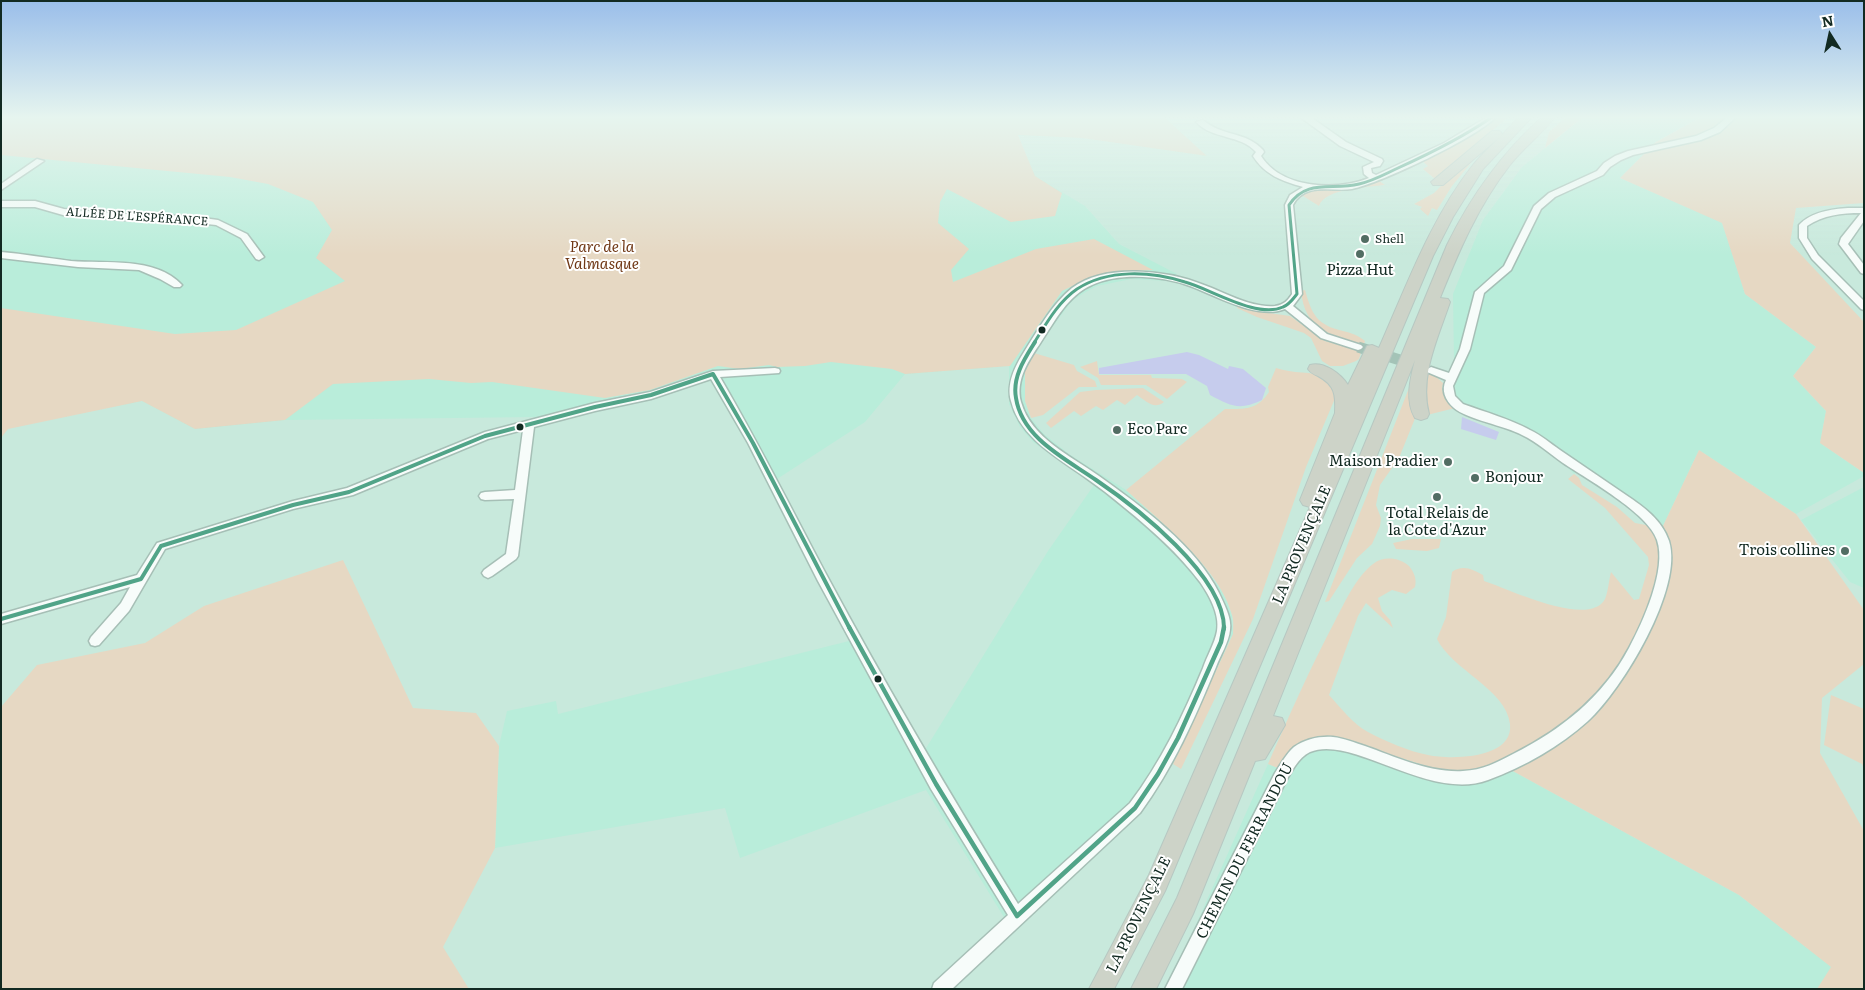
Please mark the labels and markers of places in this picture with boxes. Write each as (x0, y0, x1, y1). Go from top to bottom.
place label: Shell (1375, 232, 1404, 246)
marker: Shell (1359, 233, 1371, 245)
marker: Pizza Hut (1354, 248, 1366, 260)
place label: Pizza Hut (1326, 262, 1394, 280)
unlabelled marker (1037, 325, 1047, 335)
place label: Eco Parc (1127, 421, 1187, 439)
unlabelled marker (515, 422, 525, 432)
marker: Eco Parc (1111, 424, 1123, 436)
place label: Maison Pradier (1329, 453, 1438, 471)
marker: Maison Pradier (1442, 456, 1454, 468)
place label: Bonjour (1485, 469, 1543, 487)
marker: Bonjour (1469, 472, 1481, 484)
marker: Total Relais de la Cote d'Azur (1431, 491, 1443, 503)
place label: Total Relais de la Cote d'Azur (1385, 505, 1489, 540)
place label: Trois collines (1739, 542, 1835, 560)
marker: Trois collines (1839, 545, 1851, 557)
unlabelled marker (873, 674, 883, 684)

